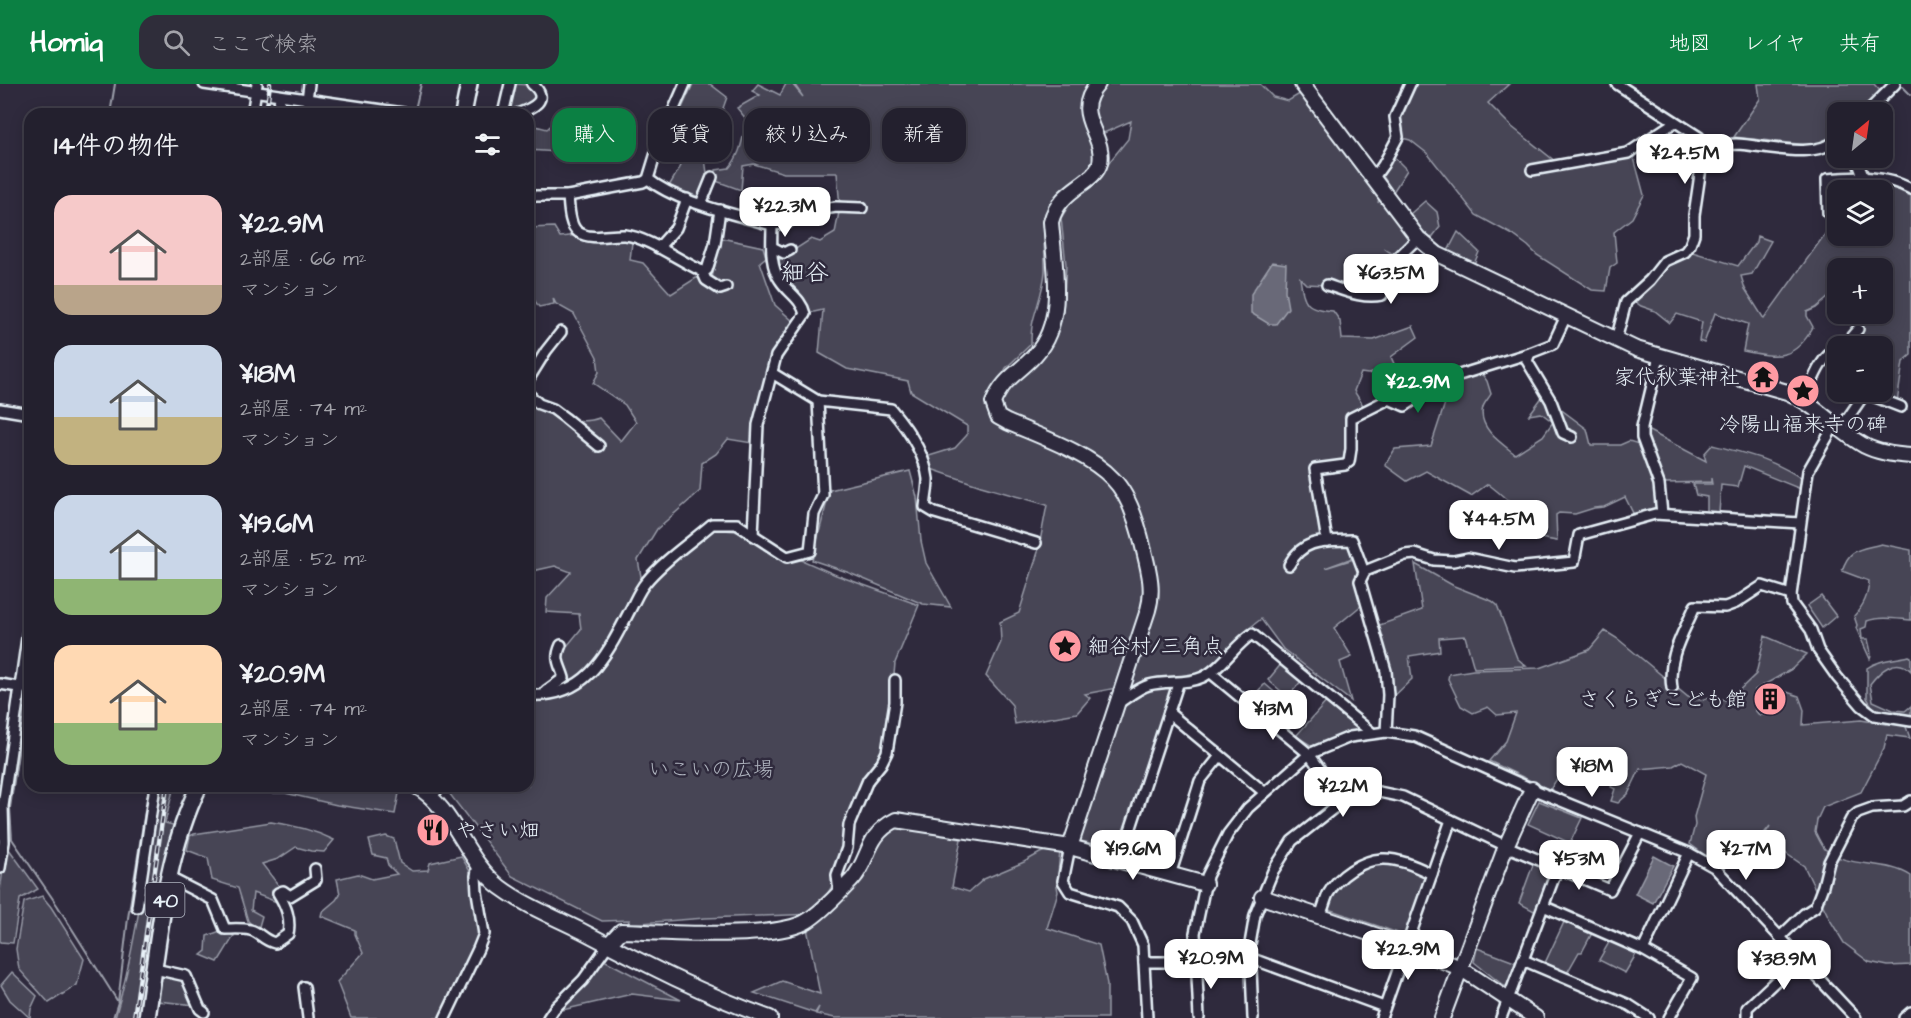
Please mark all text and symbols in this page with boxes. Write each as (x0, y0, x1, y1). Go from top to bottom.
search box (139, 15, 559, 69)
text: Homiq (30, 23, 103, 62)
icon: search (160, 26, 193, 59)
text: ここで検索 (208, 29, 318, 60)
text: 地図 (1669, 29, 1711, 58)
text: レイヤ (1744, 29, 1806, 58)
text: 共有 (1839, 29, 1881, 58)
north arrow (1827, 102, 1893, 168)
map controls (1827, 102, 1893, 402)
chip: 購入 (552, 108, 636, 162)
chip: 賃貸 (648, 108, 732, 162)
chip: 絞り込み (744, 108, 870, 162)
chip: 新着 (882, 108, 966, 162)
text: 14件の物件 (54, 128, 179, 164)
icon: filters (471, 128, 504, 161)
pin: ¥24.5M (1636, 134, 1734, 185)
text: ¥24.5M (1650, 139, 1720, 167)
button: layers (1827, 180, 1893, 246)
pin: ¥22.3M (736, 187, 834, 238)
text: ¥22.3M (753, 192, 817, 220)
text: ¥22.9M (240, 206, 324, 242)
icon: home (102, 219, 174, 291)
text: 2部屋 · 66 m² (240, 245, 366, 273)
pin: ¥63.5M (1342, 254, 1440, 305)
district label: 細谷 (781, 256, 829, 290)
button: + (1827, 258, 1893, 324)
text: ¥63.5M (1358, 259, 1424, 287)
text: マンション (240, 276, 339, 304)
button: − (1827, 336, 1893, 402)
text: ¥18M (240, 356, 296, 392)
temple icon: 家代秋葉神社 (1745, 359, 1781, 395)
pin: ¥22.9M (1369, 363, 1467, 414)
place label: 家代秋葉神社 (1614, 363, 1740, 392)
text: ¥22.9M (1386, 368, 1450, 396)
icon: home (102, 369, 174, 441)
place icon: 冷陽山福来寺の碑 (1785, 373, 1821, 409)
text: 2部屋 · 74 m² (240, 395, 367, 423)
place label: 冷陽山福来寺の碑 (1719, 410, 1887, 439)
text: マンション (240, 426, 339, 454)
pin: ¥44.5M (1450, 500, 1548, 551)
text: ¥44.5M (1463, 505, 1535, 533)
text: ¥19.6M (240, 506, 313, 542)
icon: home (102, 519, 174, 591)
text: 2部屋 · 52 m² (240, 545, 367, 573)
text: マンション (240, 576, 339, 604)
place icon: 細谷村/三角点 (1047, 628, 1083, 664)
place label: 細谷村/三角点 (1088, 632, 1224, 661)
text: ¥20.9M (240, 656, 325, 692)
icon: home (102, 669, 174, 741)
building icon: さくらぎこども館 (1752, 681, 1788, 717)
place label: さくらぎこども館 (1579, 685, 1747, 714)
pin: ¥13M (1237, 690, 1309, 741)
text: 2部屋 · 74 m² (240, 695, 367, 723)
text: ¥13M (1253, 695, 1293, 723)
text: マンション (240, 726, 339, 754)
pin: ¥18M (1556, 747, 1628, 798)
text: ¥18M (1571, 752, 1613, 780)
park label: いこいの広場 (648, 755, 774, 784)
pin: ¥22M (1307, 767, 1379, 818)
text: ¥22M (1318, 772, 1368, 800)
restaurant icon: やさい畑 (415, 812, 451, 848)
place label: やさい畑 (456, 816, 540, 845)
pin: ¥19.6M (1084, 830, 1182, 881)
pin: ¥27M (1710, 830, 1782, 881)
text: ¥19.6M (1105, 835, 1161, 863)
text: ¥27M (1721, 835, 1771, 863)
pin: ¥53M (1543, 840, 1615, 891)
text: ¥53M (1553, 845, 1605, 873)
road number: 40 (146, 883, 184, 917)
pin: ¥22.9M (1359, 930, 1457, 981)
text: ¥22.9M (1376, 935, 1440, 963)
pin: ¥20.9M (1162, 939, 1260, 990)
pin: ¥38.9M (1735, 940, 1833, 991)
text: ¥20.9M (1178, 944, 1244, 972)
text: ¥38.9M (1752, 945, 1816, 973)

